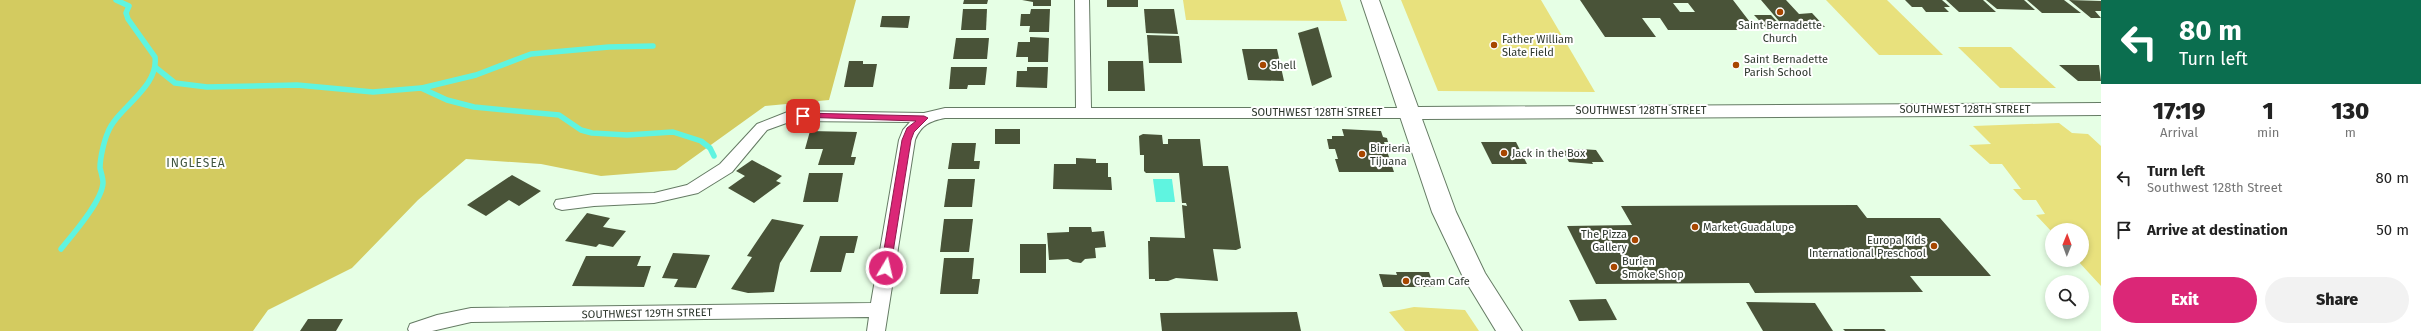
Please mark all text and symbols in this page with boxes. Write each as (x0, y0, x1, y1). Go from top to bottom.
marker: Saint Bernadette Church (1775, 7, 1785, 17)
text: 80 m (2179, 14, 2242, 47)
icon: left (2113, 16, 2165, 68)
place label: Saint Bernadette Church (1738, 19, 1822, 45)
place label: Father William Slate Field (1502, 33, 1573, 59)
marker: Father William Slate Field (1489, 40, 1499, 50)
text: Turn left (2179, 48, 2248, 70)
place label: Saint Bernadette Parish School (1744, 53, 1828, 79)
place label: Shell (1271, 59, 1296, 72)
marker: Shell (1258, 60, 1268, 70)
marker: Saint Bernadette Parish School (1731, 60, 1741, 70)
text: 17:19 (2153, 97, 2205, 125)
text: 1 (2263, 97, 2274, 125)
text: 130 (2331, 97, 2369, 125)
pin (786, 99, 820, 133)
street label: SOUTHWEST 128TH STREET (1900, 103, 2031, 116)
street label: SOUTHWEST 128TH STREET (1576, 104, 1707, 117)
icon: arrive (792, 105, 814, 127)
street label: SOUTHWEST 128TH STREET (1252, 106, 1383, 119)
text: Arrival (2160, 125, 2198, 140)
text: min (2257, 125, 2280, 140)
text: m (2345, 125, 2356, 140)
place label: Birrieria Tijuana (1370, 142, 1411, 168)
place label: Jack in the Box (1512, 147, 1586, 160)
marker: Jack in the Box (1499, 148, 1509, 158)
marker: Birrieria Tijuana (1357, 149, 1367, 159)
district label: INGLESEA (166, 156, 226, 170)
text: Turn left (2147, 162, 2205, 180)
icon: left (2113, 167, 2135, 189)
text: 80 m (2376, 169, 2409, 187)
text: Southwest 128th Street (2147, 180, 2282, 195)
icon: arrive (2113, 219, 2135, 241)
place label: Market Guadalupe (1703, 221, 1794, 234)
text: Arrive at destination (2147, 221, 2288, 239)
text: 50 m (2376, 221, 2409, 239)
marker: Market Guadalupe (1690, 222, 1700, 232)
north arrow (2045, 223, 2089, 267)
map controls (2045, 223, 2089, 319)
place label: The Pizza Gallery (1581, 228, 1628, 254)
place label: Europa Kids International Preschool (1809, 234, 1926, 260)
marker: The Pizza Gallery (1630, 235, 1640, 245)
marker: Europa Kids International Preschool (1929, 241, 1939, 251)
position arrow (865, 247, 907, 289)
place label: Burien Smoke Shop (1622, 255, 1684, 281)
marker: Burien Smoke Shop (1609, 262, 1619, 272)
place label: Cream Cafe (1414, 275, 1470, 288)
button: search (2045, 275, 2089, 319)
marker: Cream Cafe (1401, 276, 1411, 286)
button: Exit (2113, 277, 2257, 323)
button: Share (2265, 277, 2409, 323)
street label: SOUTHWEST 129TH STREET (582, 306, 713, 321)

